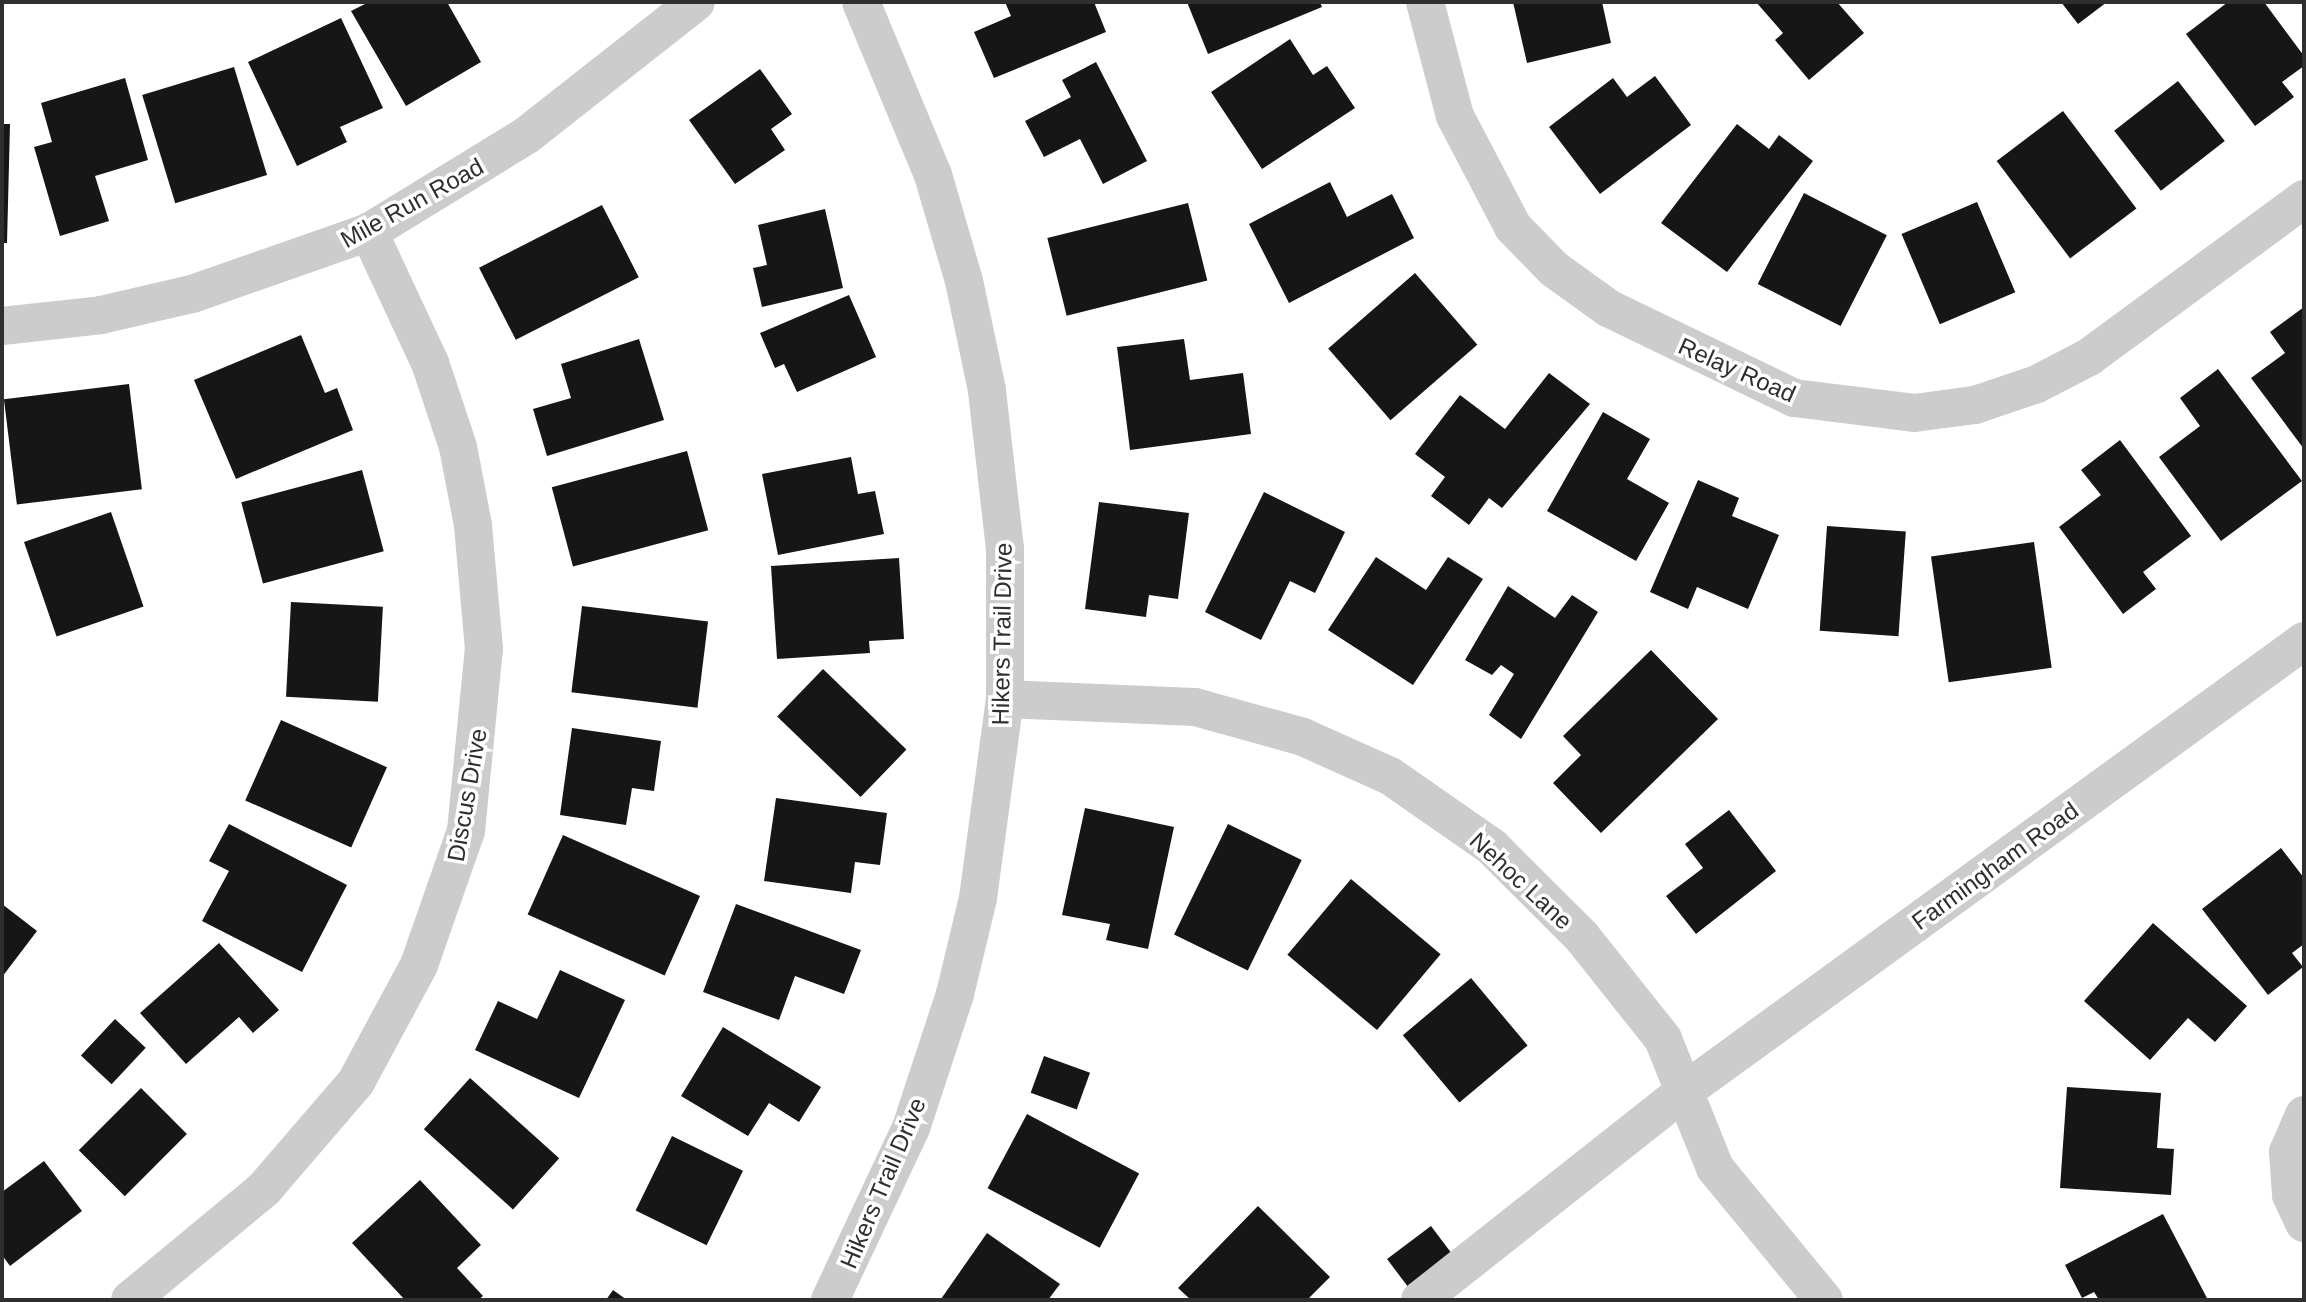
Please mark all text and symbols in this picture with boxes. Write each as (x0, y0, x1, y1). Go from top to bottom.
street label: Mile Run Road (336, 152, 488, 254)
street label: Relay Road (1674, 331, 1800, 409)
street label: Hikers Trail Drive (986, 542, 1018, 726)
street label: Discus Drive (441, 726, 493, 864)
street label: Farmingham Road (1906, 796, 2084, 936)
street label: Nehoc Lane (1464, 826, 1578, 936)
street label: Hikers Trail Drive (834, 1093, 932, 1273)

